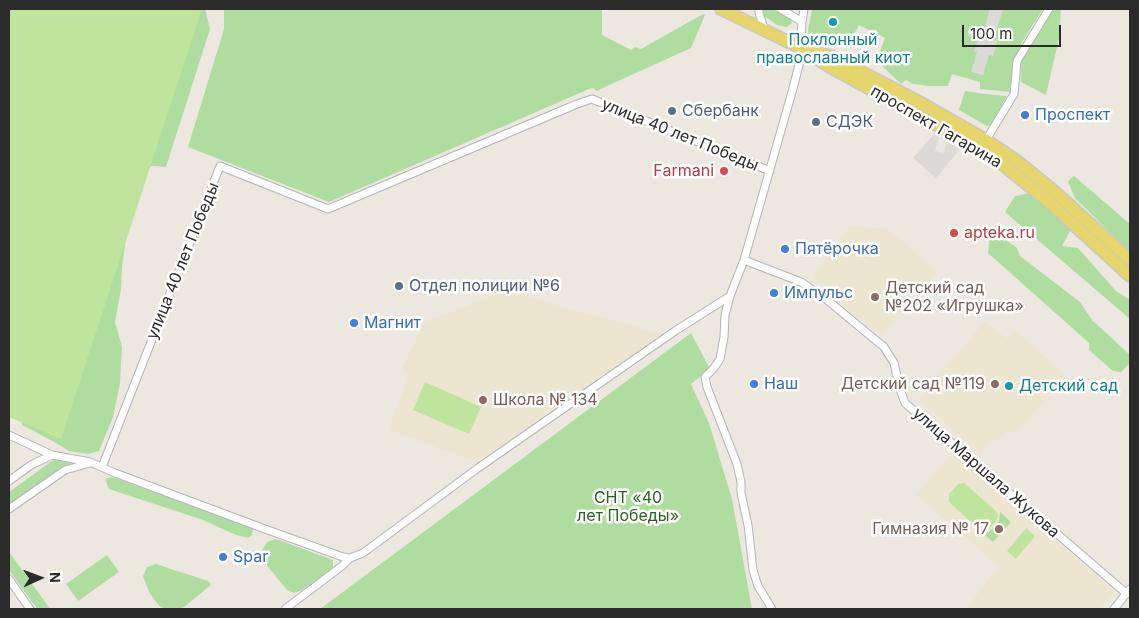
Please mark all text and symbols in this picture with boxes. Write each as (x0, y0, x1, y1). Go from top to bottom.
scale bar (964, 15, 1063, 47)
marker: Поклонный православный киот (827, 16, 839, 28)
text: 100 m (970, 24, 1012, 43)
place label: Поклонный православный киот (756, 30, 910, 68)
street label: проспект Гагарина (867, 82, 1005, 172)
street label: улица 40 лет Победы (599, 95, 761, 175)
place label: Сбербанк (682, 101, 759, 121)
marker: Сбербанк (666, 105, 678, 117)
place label: Проспект (1035, 105, 1110, 125)
marker: Проспект (1019, 109, 1031, 121)
place label: СДЭК (826, 112, 873, 132)
marker: СДЭК (810, 116, 822, 128)
place label: Farmani (653, 161, 714, 181)
marker: Farmani (718, 165, 730, 177)
street label: улица 40 лет Победы (143, 180, 223, 342)
place label: apteka.ru (964, 223, 1035, 243)
marker: apteka.ru (948, 227, 960, 239)
place label: Пятёрочка (795, 239, 879, 259)
marker: Пятёрочка (779, 243, 791, 255)
place label: Отдел полиции №6 (409, 276, 560, 296)
place label: Детский сад №202 «Игрушка» (885, 278, 1024, 316)
marker: Отдел полиции №6 (393, 280, 405, 292)
place label: Импульс (784, 283, 853, 303)
marker: Импульс (768, 287, 780, 299)
marker: Детский сад №202 «Игрушка» (869, 291, 881, 303)
place label: Магнит (364, 313, 421, 333)
marker: Магнит (348, 317, 360, 329)
place label: Наш (764, 374, 798, 394)
place label: Детский сад №119 (841, 374, 985, 394)
place label: Детский сад (1019, 376, 1118, 396)
marker: Наш (748, 378, 760, 390)
marker: Детский сад №119 (989, 378, 1001, 390)
marker: Детский сад (1003, 380, 1015, 392)
place label: Школа № 134 (493, 390, 598, 410)
marker: Школа № 134 (477, 394, 489, 406)
street label: улица Маршала Жукова (909, 404, 1063, 542)
park label: СНТ «40 лет Победы» (577, 488, 679, 526)
place label: Гимназия № 17 (872, 519, 989, 539)
marker: Гимназия № 17 (993, 523, 1005, 535)
place label: Spar (233, 547, 268, 567)
marker: Spar (217, 551, 229, 563)
north arrow (15, 553, 65, 603)
text: N (47, 572, 64, 583)

